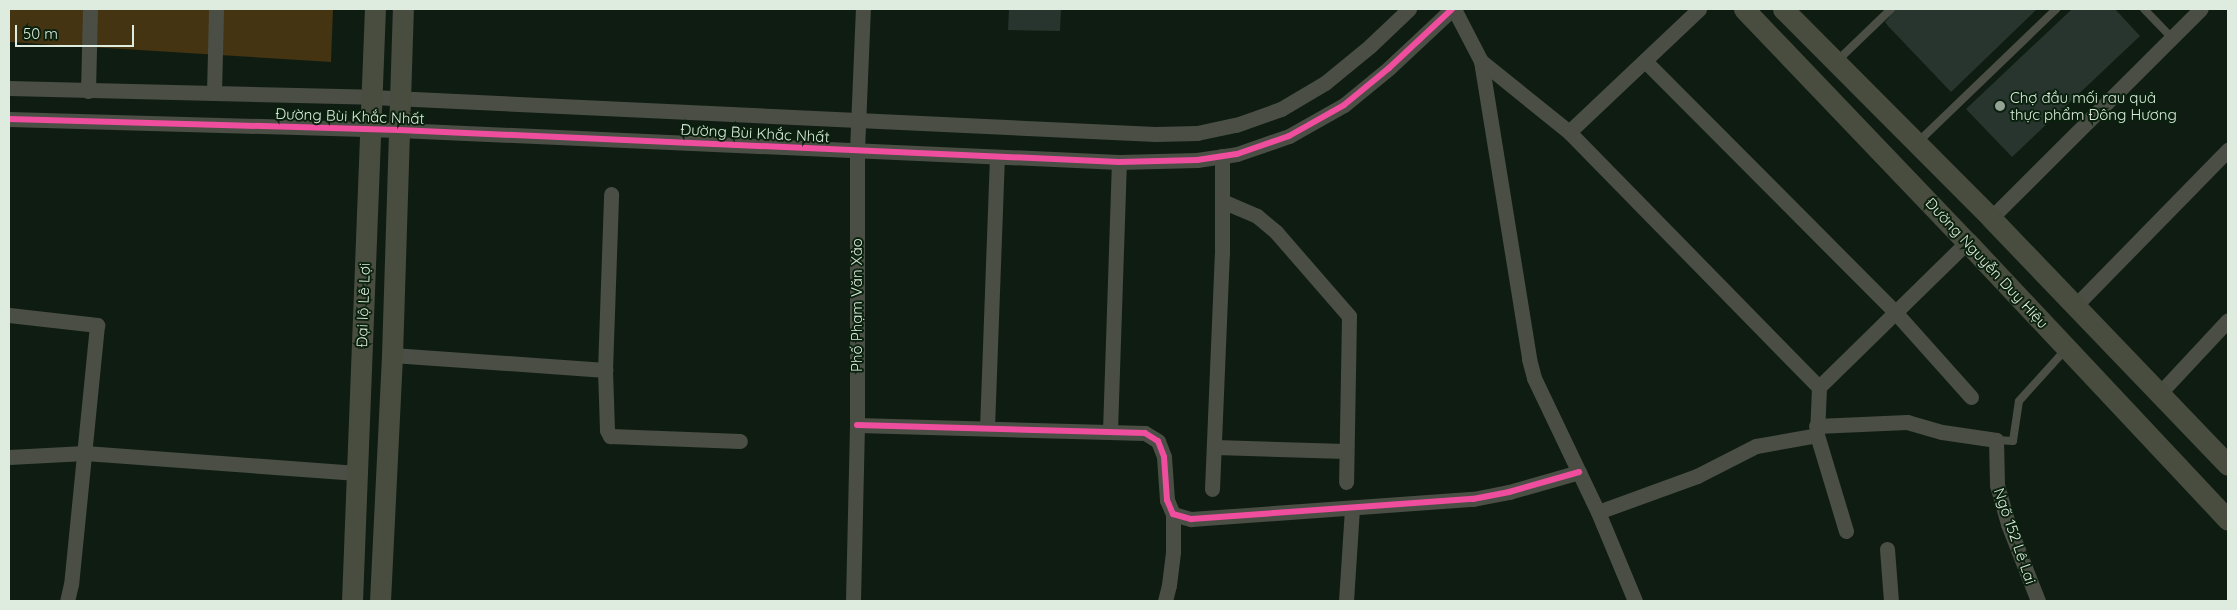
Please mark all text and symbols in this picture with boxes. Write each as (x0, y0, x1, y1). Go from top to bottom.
scale bar (18, 15, 136, 47)
text: 50 m (23, 24, 58, 43)
place label: Chợ đầu mối rau quả thực phẩm Đông Hương (2010, 88, 2177, 123)
marker: Chợ đầu mối rau quả thực phẩm Đông Hương (1994, 100, 2006, 112)
street label: Đường Bùi Khắc Nhất (275, 104, 425, 128)
street label: Đường Bùi Khắc Nhất (680, 120, 830, 146)
street label: Đường Nguyễn Duy Hiệu (1922, 194, 2052, 332)
street label: Phố Phạm Văn Xảo (848, 238, 866, 372)
street label: Đại lộ Lê Lợi (353, 262, 373, 348)
street label: Ngõ 152 Lê Lai (1990, 486, 2040, 586)

